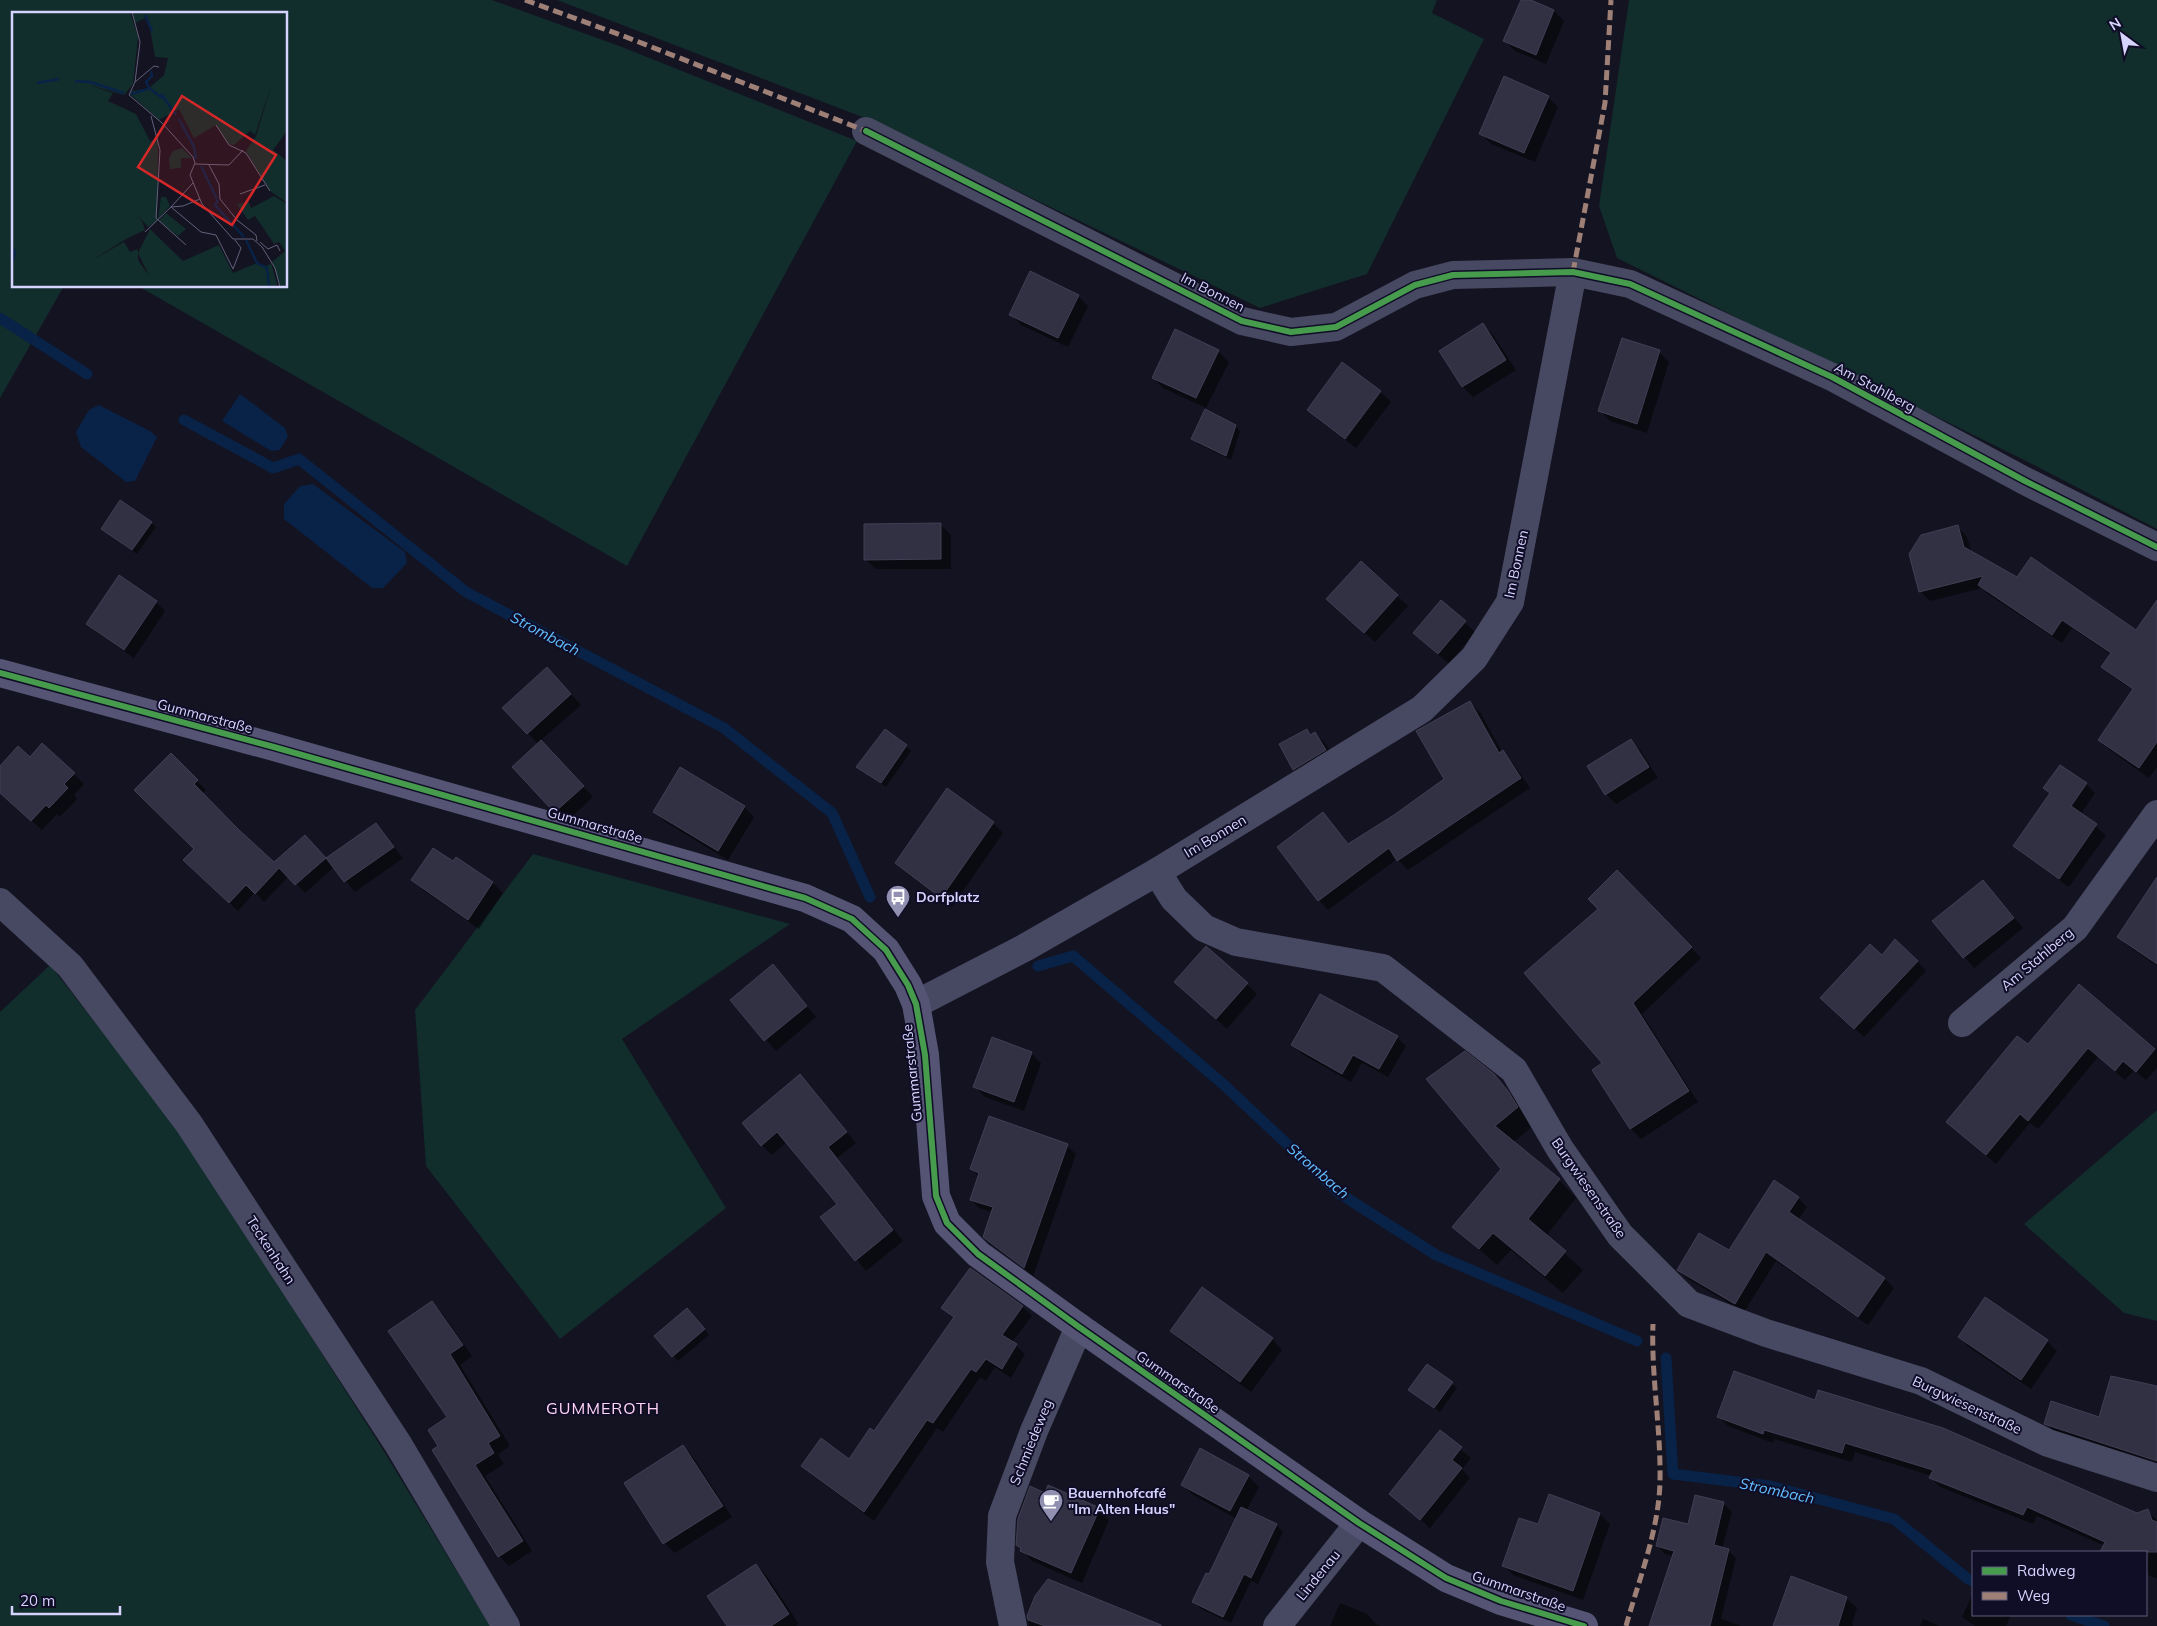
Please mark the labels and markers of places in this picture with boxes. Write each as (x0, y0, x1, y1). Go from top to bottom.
bus stop icon: Dorfplatz (885, 884, 911, 918)
place label: Dorfplatz (916, 888, 980, 906)
place label: Bauernhofcafé "Im Alten Haus" (1068, 1484, 1175, 1518)
cafe icon: Bauernhofcafé "Im Alten Haus" (1038, 1488, 1064, 1522)

